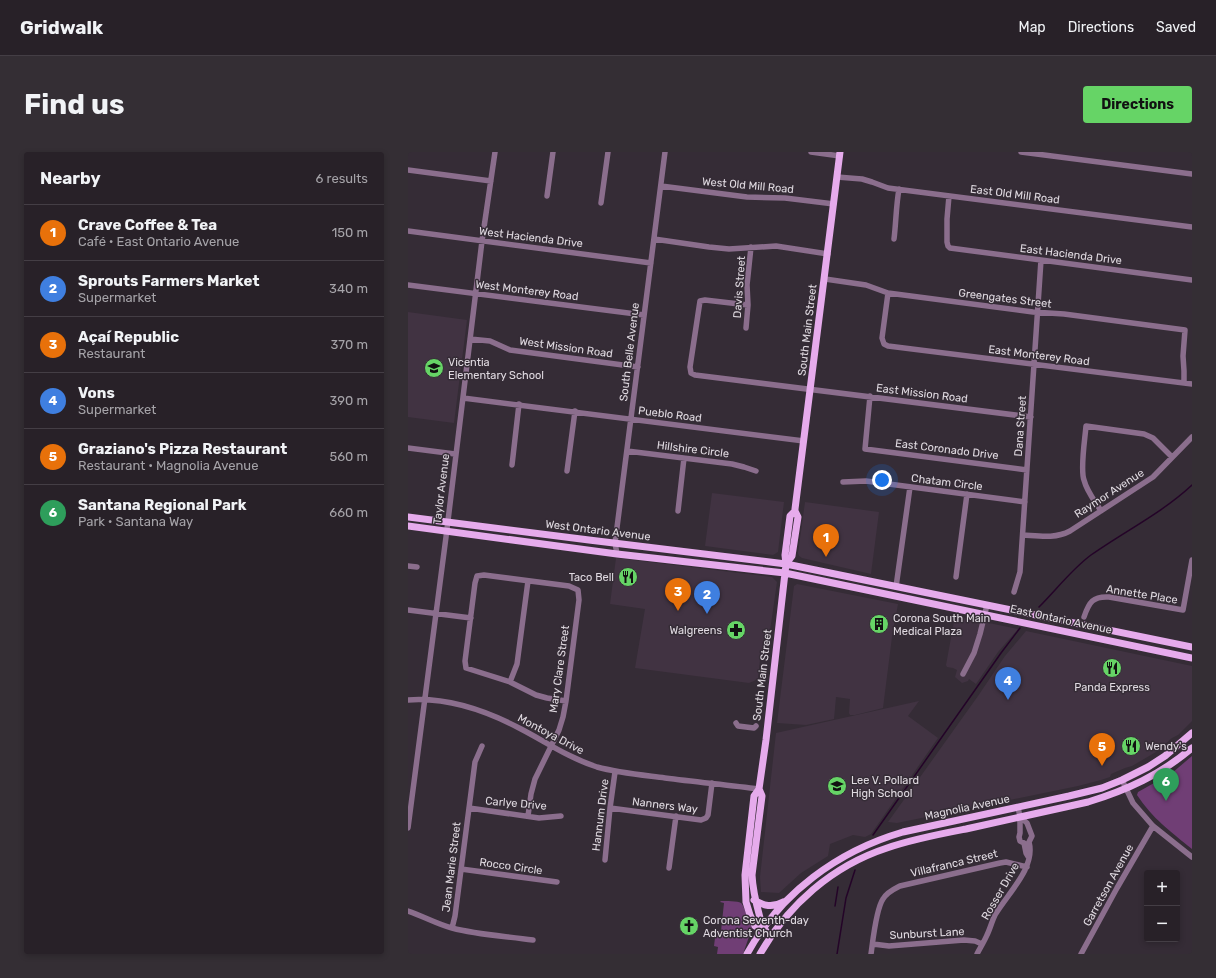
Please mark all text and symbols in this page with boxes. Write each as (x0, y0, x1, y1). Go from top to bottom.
text: Gridwalk (20, 16, 103, 39)
text: Map (1019, 19, 1046, 36)
text: Directions (1068, 19, 1134, 36)
text: Saved (1156, 19, 1196, 36)
button: Directions (1083, 86, 1192, 123)
text: Find us (24, 88, 124, 121)
text: Nearby (40, 168, 101, 188)
text: 6 results (316, 171, 368, 186)
street label: West Old Mill Road (701, 175, 794, 196)
street label: East Old Mill Road (969, 183, 1060, 206)
text: Crave Coffee & Tea (78, 216, 217, 234)
text: 1 (50, 225, 56, 240)
text: 150 m (332, 225, 368, 240)
street label: West Hacienda Drive (478, 225, 584, 250)
text: Café · East Ontario Avenue (78, 234, 239, 249)
street label: East Hacienda Drive (1019, 242, 1123, 267)
street label: Davis Street (731, 255, 748, 319)
text: Sprouts Farmers Market (78, 272, 259, 290)
street label: West Monterey Road (475, 278, 579, 303)
text: 2 (49, 281, 57, 296)
text: 340 m (329, 281, 368, 296)
street label: South Main Street (795, 283, 820, 377)
street label: Greengates Street (958, 286, 1053, 311)
text: Supermarket (78, 290, 156, 305)
street label: South Belle Avenue (617, 302, 642, 402)
text: Açaí Republic (78, 328, 179, 346)
street label: West Mission Road (518, 334, 614, 360)
text: 3 (49, 337, 57, 352)
text: 370 m (331, 337, 368, 352)
street label: East Monterey Road (988, 343, 1090, 368)
text: Restaurant (78, 346, 145, 361)
place label: Vicentia Elementary School (448, 356, 544, 382)
school or university icon: Vicentia Elementary School (423, 357, 445, 379)
street label: East Mission Road (875, 381, 969, 406)
text: Vons (78, 384, 115, 402)
text: 4 (49, 393, 57, 408)
text: 390 m (329, 393, 368, 408)
street label: Dana Street (1012, 395, 1029, 457)
text: Supermarket (78, 402, 156, 417)
street label: Pueblo Road (637, 404, 703, 425)
street label: East Coronado Drive (894, 437, 999, 462)
street label: Hillshire Circle (656, 439, 730, 460)
text: Graziano's Pizza Restaurant (78, 440, 287, 458)
text: 5 (49, 449, 57, 464)
text: 560 m (329, 449, 368, 464)
street label: Taylor Avenue (431, 453, 452, 525)
text: Restaurant · Magnolia Avenue (78, 458, 258, 473)
street label: Raymor Avenue (1072, 466, 1146, 521)
your location (872, 470, 892, 490)
street label: Chatam Circle (910, 472, 983, 493)
text: Santana Regional Park (78, 496, 246, 514)
text: 6 (49, 505, 57, 520)
text: 660 m (329, 505, 368, 520)
text: Park · Santana Way (78, 514, 193, 529)
street label: West Ontario Avenue (545, 518, 651, 543)
pin: 1 (813, 524, 839, 557)
restaurant icon: Taco Bell (617, 566, 639, 588)
place label: Taco Bell (569, 571, 614, 584)
pin: 3 (665, 578, 691, 611)
pin: 2 (694, 581, 720, 614)
street label: Annette Place (1105, 582, 1179, 607)
street label: East Ontario Avenue (1009, 602, 1113, 637)
place label: Corona South Main Medical Plaza (893, 612, 990, 638)
building icon: Corona South Main Medical Plaza (868, 613, 890, 635)
pharmacy icon: Walgreens (725, 619, 747, 641)
street label: Mary Clare Street (547, 624, 572, 714)
place label: Walgreens (669, 624, 722, 637)
street label: South Main Street (750, 628, 775, 722)
restaurant icon: Panda Express (1101, 657, 1123, 679)
pin: 4 (995, 667, 1021, 700)
place label: Panda Express (1074, 681, 1150, 694)
street label: Montoya Drive (515, 712, 586, 757)
pin: 5 (1089, 733, 1115, 766)
restaurant icon: Wendy's (1120, 735, 1142, 757)
place label: Wendy's (1145, 740, 1187, 753)
pin: 6 (1153, 768, 1179, 801)
place label: Lee V. Pollard High School (851, 774, 919, 800)
school or university icon: Lee V. Pollard High School (826, 775, 848, 797)
street label: Hannum Drive (590, 778, 611, 852)
street label: Magnolia Avenue (923, 792, 1011, 823)
street label: Carlye Drive (485, 794, 547, 813)
street label: Nanners Way (631, 795, 699, 816)
street label: Jean Marie Street (440, 820, 464, 913)
street label: Garretson Avenue (1081, 842, 1136, 929)
street label: Villafranca Street (909, 847, 1000, 880)
street label: Rocco Circle (479, 856, 543, 877)
street label: Rosser Drive (979, 860, 1022, 922)
map controls (1144, 870, 1180, 942)
button: + (1144, 870, 1180, 906)
button: − (1144, 906, 1180, 942)
place label: Corona Seventh-day Adventist Church (703, 914, 809, 940)
church icon: Corona Seventh-day Adventist Church (678, 915, 700, 937)
street label: Sunburst Lane (889, 925, 965, 942)

